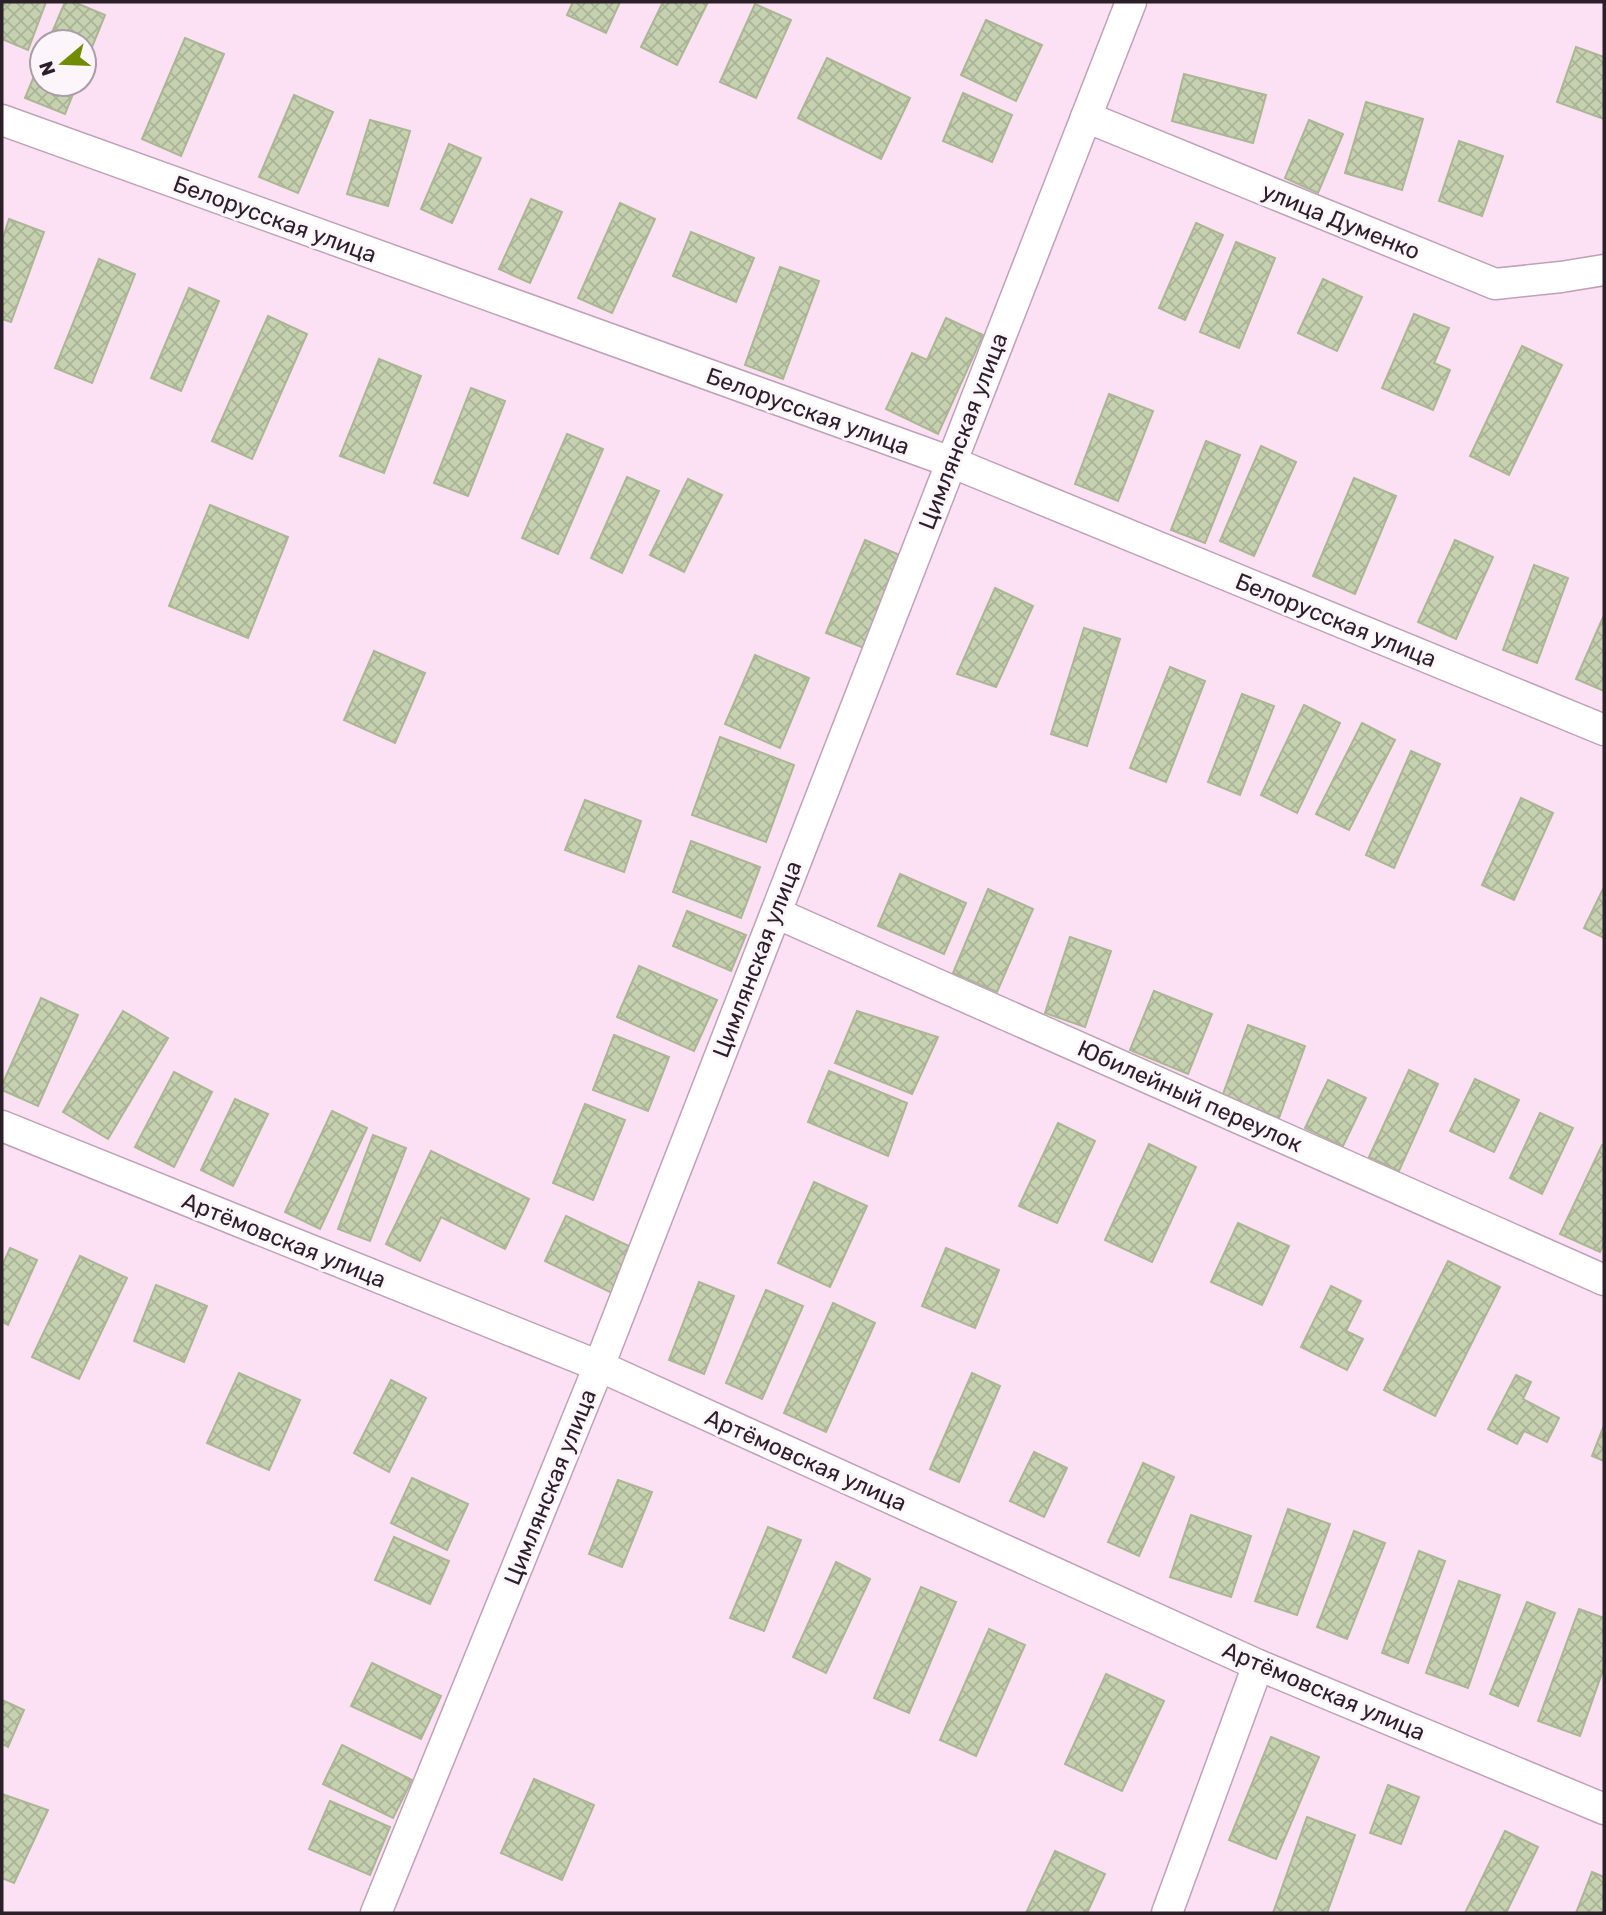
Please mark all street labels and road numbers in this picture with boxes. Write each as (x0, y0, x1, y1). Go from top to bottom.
street label: Белорусская улица (170, 169, 380, 269)
street label: улица Думенко (1258, 177, 1424, 265)
street label: Цимлянская улица (913, 329, 1013, 533)
street label: Белорусская улица (703, 361, 913, 461)
street label: Белорусская улица (1231, 567, 1441, 673)
street label: Цимлянская улица (707, 857, 807, 1061)
street label: Юбилейный переулок (1073, 1034, 1307, 1158)
street label: Артёмовская улица (178, 1186, 390, 1294)
street label: Цимлянская улица (498, 1385, 602, 1589)
street label: Артёмовская улица (701, 1403, 911, 1517)
street label: Артёмовская улица (1218, 1636, 1430, 1746)

